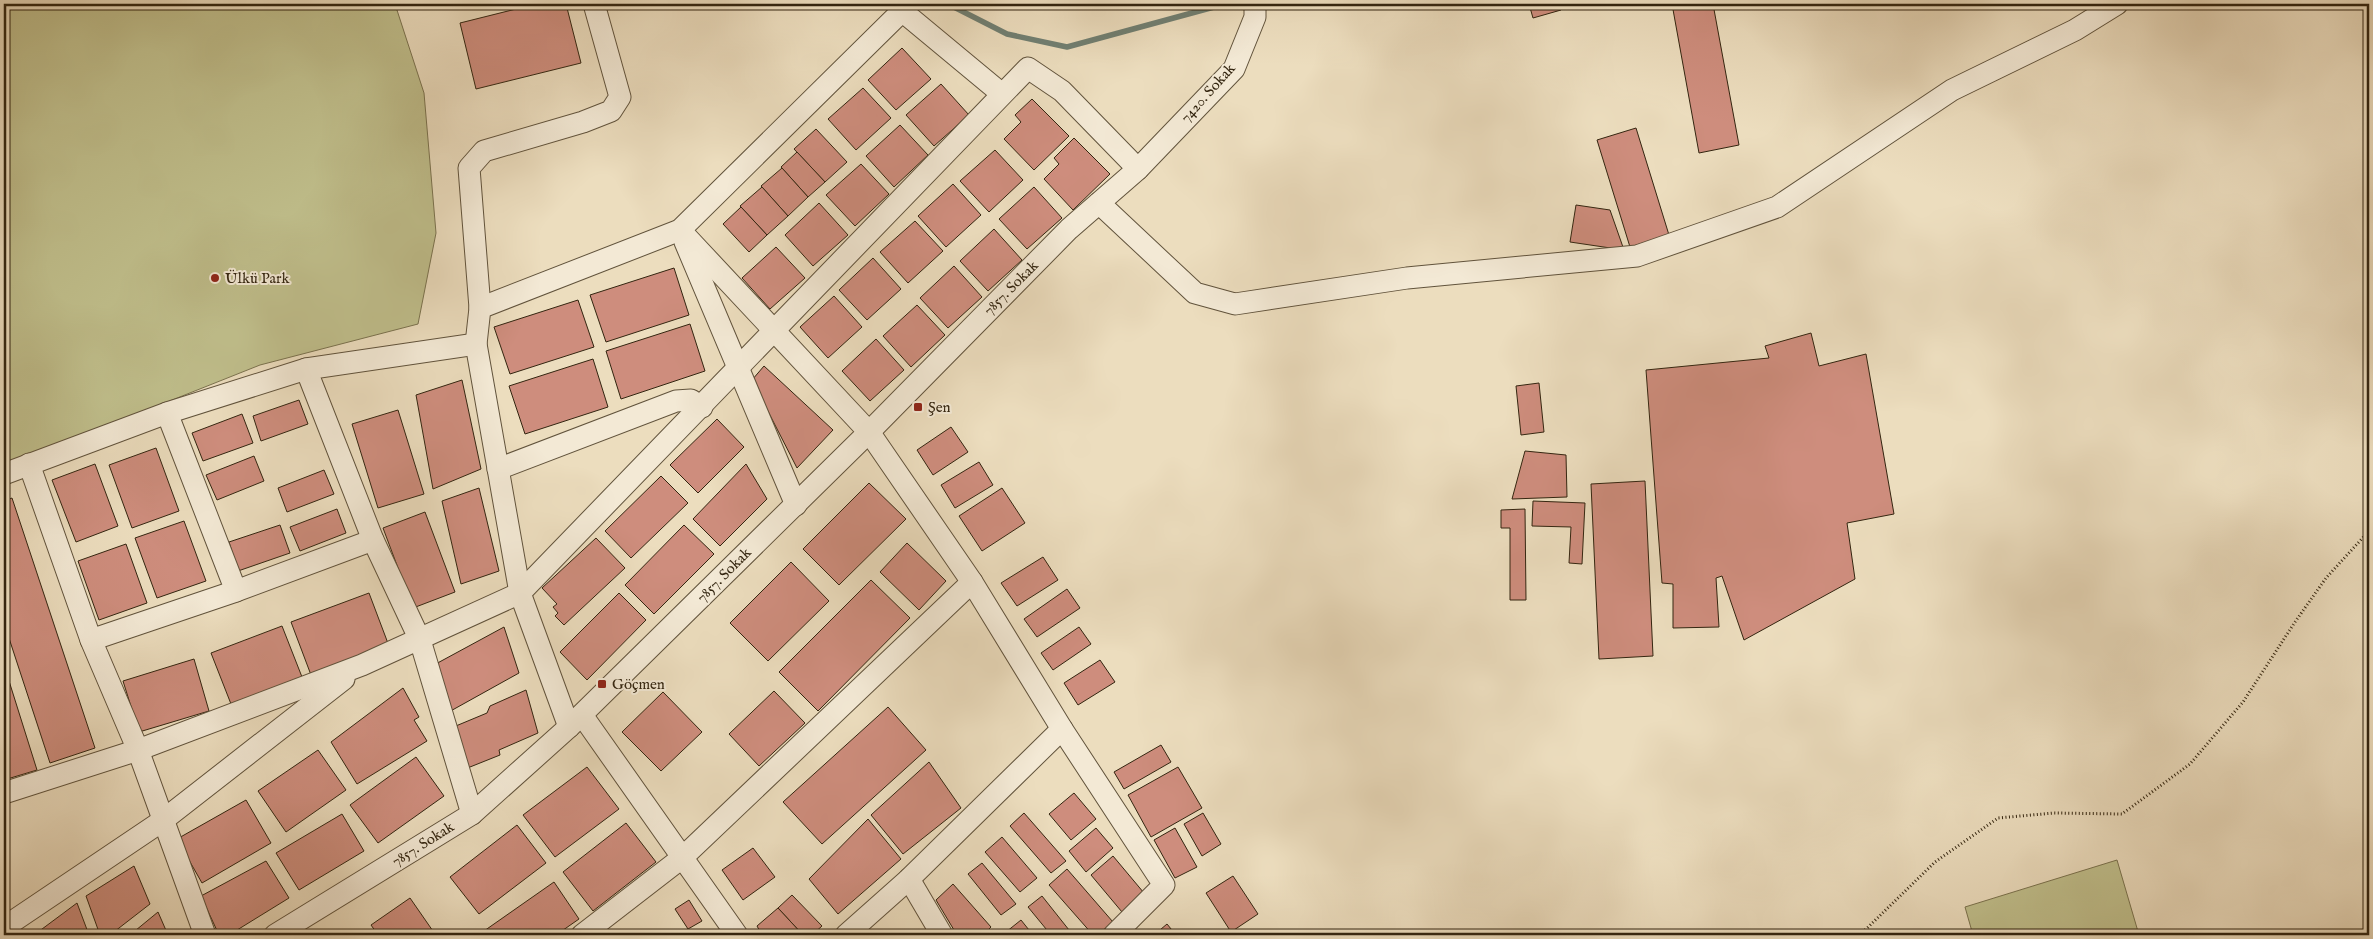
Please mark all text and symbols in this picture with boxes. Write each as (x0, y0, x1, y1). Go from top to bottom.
street label: 7420. Sokak (1176, 59, 1240, 127)
street label: 7857. Sokak (980, 256, 1043, 319)
place label: Ülkü Park (225, 269, 290, 288)
marker: Ülkü Park (209, 272, 221, 284)
place label: Şen (928, 398, 951, 417)
marker: Şen (912, 401, 924, 413)
street label: 7857. Sokak (693, 543, 756, 606)
place label: Göçmen (612, 675, 665, 694)
marker: Göçmen (596, 678, 608, 690)
street label: 7857. Sokak (388, 817, 459, 871)

